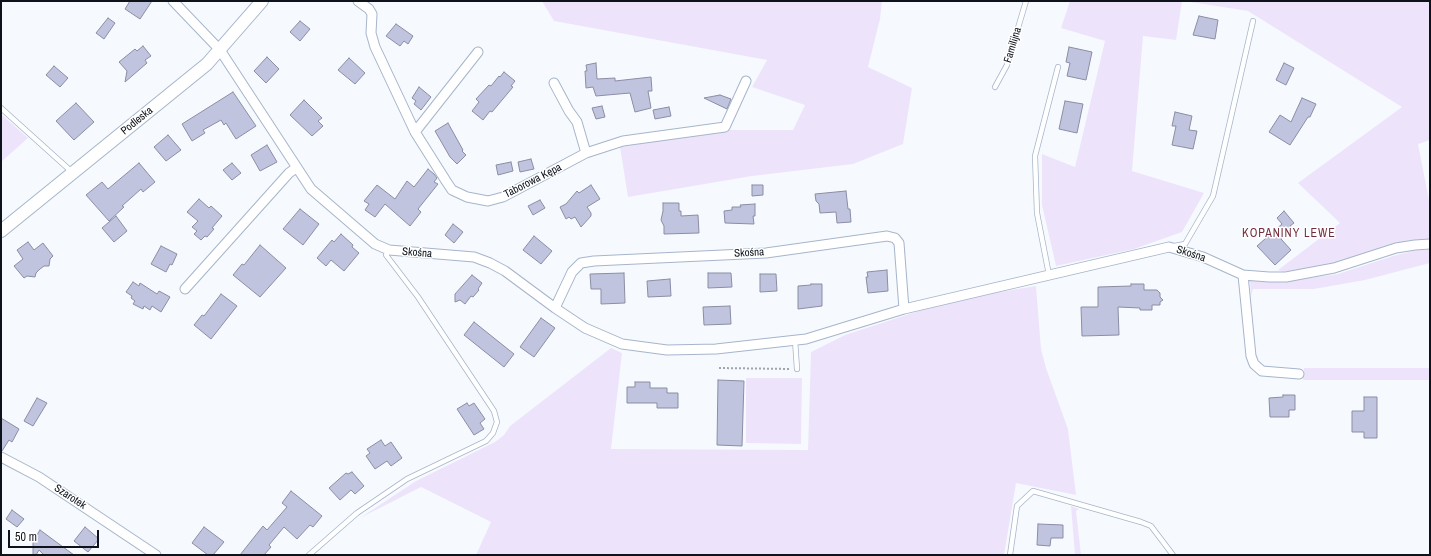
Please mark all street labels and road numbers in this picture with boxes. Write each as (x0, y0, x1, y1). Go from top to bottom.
street label: Familijna (1001, 26, 1025, 64)
street label: Podleska (118, 104, 156, 138)
street label: Taborowa Kępa (502, 161, 564, 201)
street label: Skośna (1175, 243, 1207, 265)
street label: Skośna (401, 245, 433, 261)
street label: Skośna (734, 246, 764, 260)
street label: Szarotek (51, 482, 89, 512)

